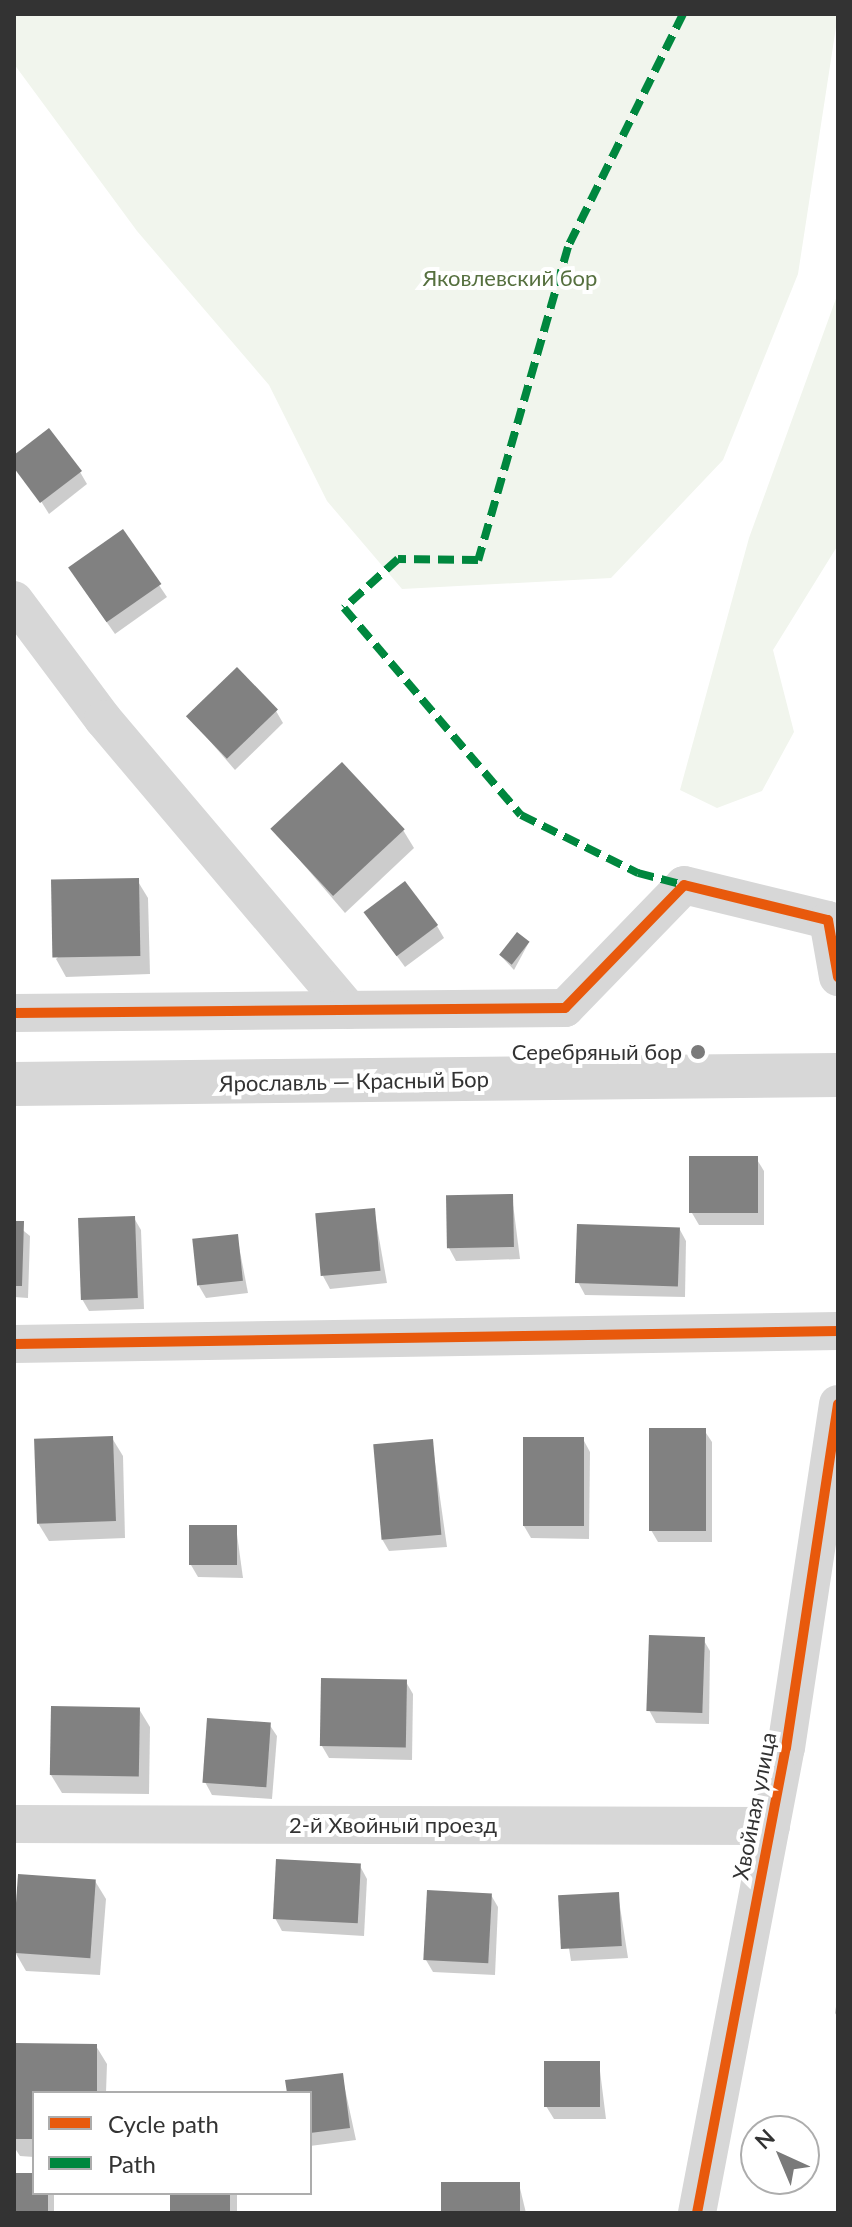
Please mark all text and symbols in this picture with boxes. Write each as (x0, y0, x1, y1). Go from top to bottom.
park label: Яковлевский бор (423, 265, 597, 291)
place label: Серебряный бор (512, 1039, 682, 1065)
marker: Серебряный бор (689, 1043, 707, 1061)
street label: Ярославль — Красный Бор (219, 1065, 489, 1097)
street label: Хвойная улица (727, 1730, 781, 1882)
street label: 2-й Хвойный проезд (289, 1812, 497, 1838)
legend (32, 2091, 312, 2195)
text: Cycle path (108, 2109, 219, 2138)
north arrow (740, 2115, 820, 2195)
text: N (749, 2123, 780, 2154)
text: Path (108, 2149, 156, 2178)

